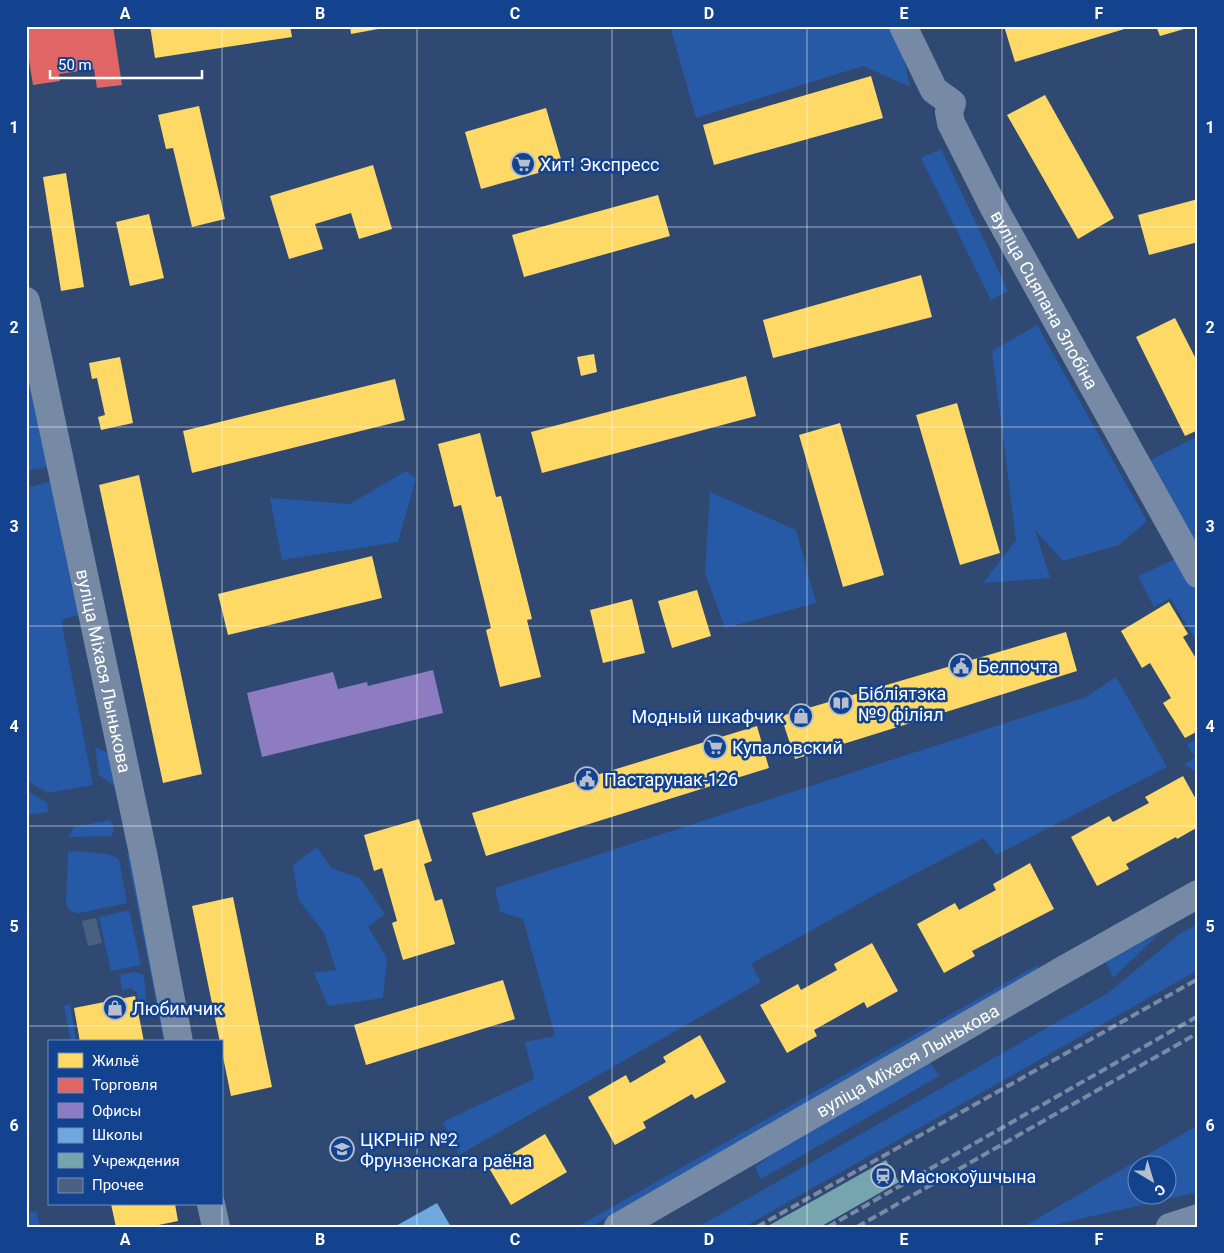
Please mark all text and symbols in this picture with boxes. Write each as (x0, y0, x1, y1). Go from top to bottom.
text: A (120, 4, 131, 23)
text: B (315, 4, 325, 23)
text: C (510, 4, 520, 23)
text: D (704, 4, 714, 23)
text: E (900, 4, 909, 23)
text: F (1095, 4, 1104, 23)
scale bar (50, 48, 202, 80)
text: 50 m (58, 56, 92, 74)
text: 1 (9, 118, 19, 137)
text: 1 (1205, 118, 1215, 137)
supermarket icon: Хит! Экспресс (510, 151, 536, 177)
place label: Хит! Экспресс (540, 154, 659, 175)
street label: вуліца Сцяпана Злобіна (987, 207, 1103, 393)
text: 2 (9, 318, 19, 337)
text: 2 (1205, 318, 1215, 337)
text: 3 (9, 517, 19, 536)
text: 3 (1205, 517, 1215, 536)
street label: вуліца Міхася Лынькова (73, 567, 136, 774)
public building icon: Белпочта (948, 653, 974, 679)
place label: Белпочта (978, 656, 1058, 677)
place label: Бібліятэка №9 філіял (858, 683, 946, 725)
library icon: Бібліятэка №9 філіял (828, 690, 854, 716)
shop icon: Модный шкафчик (788, 703, 814, 729)
place label: Модный шкафчик (632, 706, 784, 727)
text: 4 (9, 717, 19, 736)
text: 4 (1205, 717, 1215, 736)
supermarket icon: Купаловский (702, 734, 728, 760)
place label: Купаловский (732, 737, 843, 758)
public building icon: Пастарунак-126 (574, 766, 600, 792)
place label: Пастарунак-126 (604, 769, 738, 790)
text: 5 (9, 917, 19, 936)
text: 5 (1205, 917, 1215, 936)
shop icon: Любимчик (102, 995, 128, 1021)
place label: Любимчик (132, 998, 223, 1019)
street label: вуліца Міхася Лынькова (812, 999, 1002, 1121)
legend (48, 1040, 222, 1206)
text: Жильё (92, 1052, 139, 1070)
text: Торговля (92, 1076, 157, 1094)
text: Офисы (92, 1102, 141, 1120)
text: 6 (9, 1116, 19, 1135)
text: 6 (1205, 1116, 1215, 1135)
text: Школы (92, 1126, 143, 1144)
place label: ЦКРНіР №2 Фрунзенскага раёна (360, 1129, 532, 1171)
school or university icon: ЦКРНіР №2 Фрунзенскага раёна (329, 1136, 355, 1162)
text: Учреждения (92, 1152, 180, 1170)
north arrow (1126, 1156, 1176, 1206)
station icon: Масюкоўшчына (870, 1163, 896, 1189)
place label: Масюкоўшчына (900, 1166, 1036, 1187)
text: Прочее (92, 1176, 144, 1194)
text: С (1151, 1181, 1169, 1199)
text: A (120, 1230, 131, 1249)
text: B (315, 1230, 325, 1249)
text: C (510, 1230, 520, 1249)
text: D (704, 1230, 714, 1249)
text: E (900, 1230, 909, 1249)
text: F (1095, 1230, 1104, 1249)

